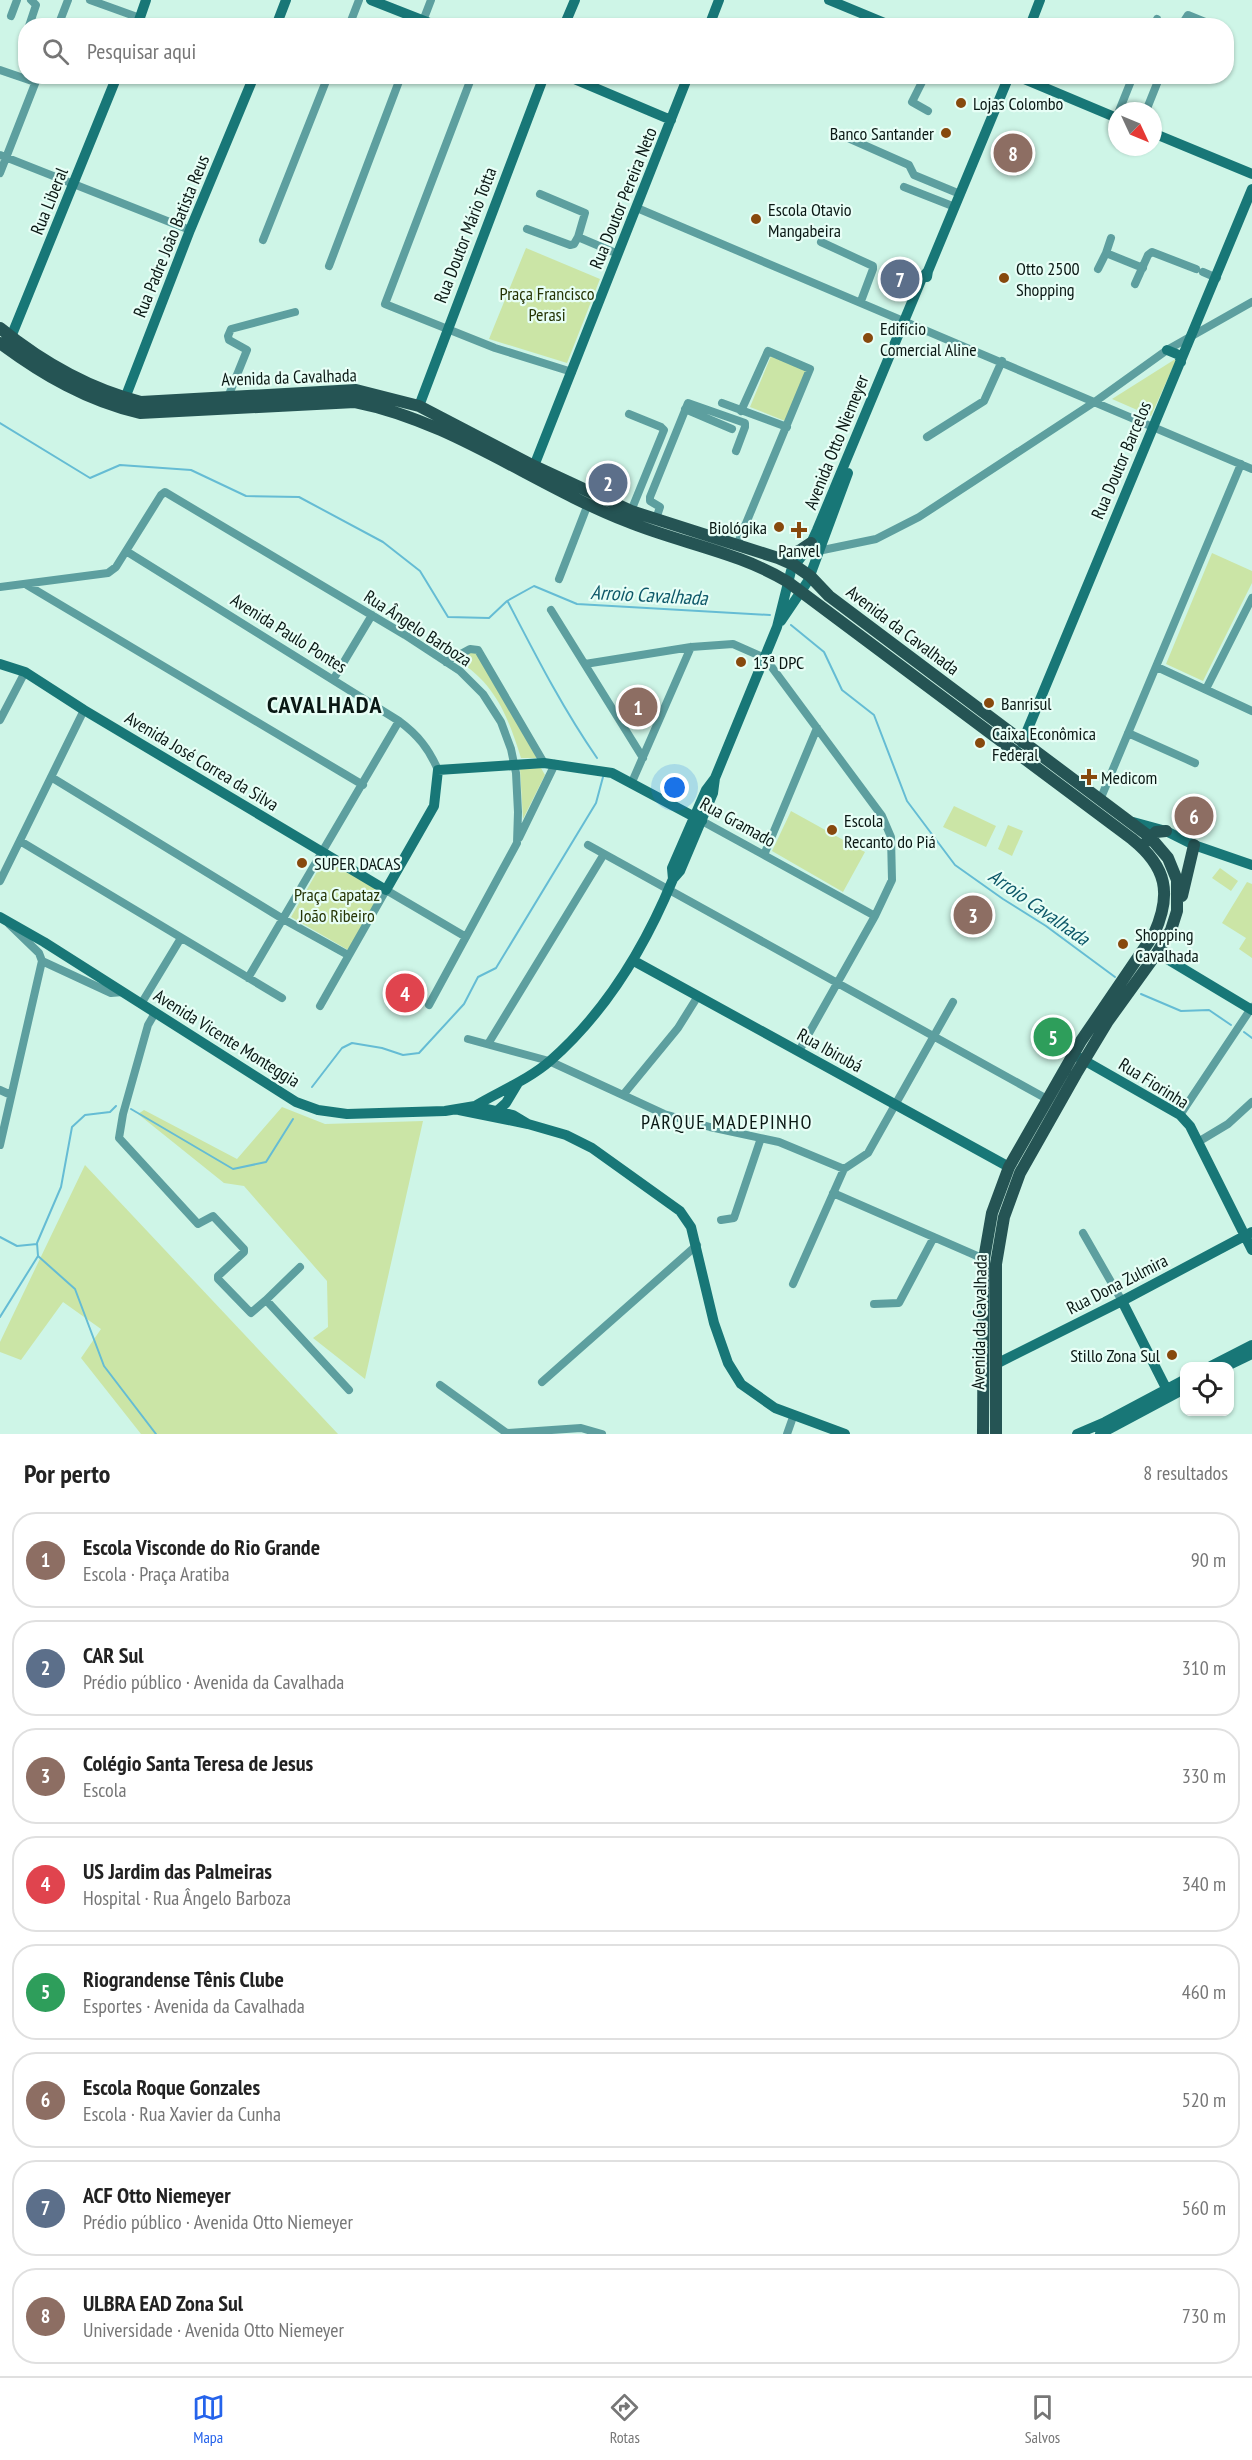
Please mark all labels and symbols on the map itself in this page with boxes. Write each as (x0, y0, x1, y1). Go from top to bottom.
place label: Lojas Colombo (973, 92, 1063, 115)
marker: Lojas Colombo (954, 96, 968, 110)
north arrow (1108, 102, 1162, 156)
place label: Banco Santander (830, 122, 934, 145)
street label: Rua Doutor Pereira Neto (584, 124, 662, 272)
marker: Banco Santander (939, 126, 953, 140)
pin: 8 (994, 130, 1032, 176)
street label: Rua Padre João Batista Reus (128, 151, 214, 321)
street label: Rua Liberal (25, 163, 73, 238)
street label: Rua Doutor Mário Totta (429, 164, 501, 306)
place label: Escola Otavio Mangabeira (768, 198, 852, 242)
marker: Escola Otavio Mangabeira (749, 212, 763, 226)
pin: 7 (880, 256, 920, 302)
place label: Otto 2500 Shopping (1016, 257, 1080, 301)
marker: Otto 2500 Shopping (997, 271, 1011, 285)
park label: Praça Francisco Perasi (500, 282, 595, 326)
place label: Edifício Comercial Aline (880, 317, 977, 361)
marker: Edifício Comercial Aline (861, 331, 875, 345)
street label: Avenida da Cavalhada (221, 363, 357, 391)
street label: Avenida Otto Niemeyer (799, 371, 874, 513)
street label: Rua Doutor Barcelos (1086, 397, 1156, 523)
pin: 2 (588, 460, 628, 506)
place label: Biológika (709, 516, 767, 539)
marker: Biológika (772, 520, 786, 534)
marker: Panvel (792, 523, 806, 537)
place label: Panvel (778, 539, 820, 562)
water label: Arroio Cavalhada (590, 579, 709, 611)
street label: Avenida da Cavalhada (842, 580, 964, 680)
street label: Rua Ângelo Barboza (360, 585, 476, 671)
street label: Avenida Paulo Pontes (226, 588, 352, 678)
place label: 13ª DPC (753, 651, 804, 674)
marker: 13ª DPC (734, 655, 748, 669)
pin: 1 (618, 684, 658, 730)
district label: CAVALHADA (267, 689, 383, 720)
place label: Banrisul (1001, 692, 1052, 715)
marker: Banrisul (982, 696, 996, 710)
street label: Avenida José Correa da Silva (121, 706, 283, 816)
place label: Caixa Econômica Federal (992, 722, 1096, 766)
marker: Caixa Econômica Federal (973, 736, 987, 750)
place label: Medicom (1101, 766, 1157, 789)
marker: Medicom (1082, 770, 1096, 784)
your location (660, 773, 689, 802)
street label: Rua Gramado (696, 792, 780, 852)
pin: 6 (1174, 794, 1214, 838)
place label: Escola Recanto do Piá (844, 809, 936, 853)
marker: Escola Recanto do Piá (825, 823, 839, 837)
place label: SUPER DACAS (314, 852, 401, 875)
marker: SUPER DACAS (295, 856, 309, 870)
water label: Arroio Cavalhada (984, 863, 1095, 952)
park label: Praça Capataz João Ribeiro (294, 883, 380, 927)
pin: 3 (954, 892, 992, 938)
place label: Shopping Cavalhada (1135, 923, 1199, 967)
marker: Shopping Cavalhada (1116, 937, 1130, 951)
pin: 4 (386, 970, 424, 1016)
street label: Avenida Vicente Monteggia (150, 984, 304, 1092)
pin: 5 (1034, 1014, 1072, 1060)
street label: Rua Ibirubá (793, 1023, 867, 1077)
street label: Rua Fiorinha (1115, 1052, 1193, 1114)
district label: PARQUE MADEPINHO (641, 1109, 813, 1135)
street label: Rua Dona Zulmira (1062, 1249, 1172, 1319)
street label: Avenida da Cavalhada (966, 1254, 992, 1390)
place label: Stillo Zona Sul (1070, 1344, 1161, 1367)
marker: Stillo Zona Sul (1165, 1348, 1179, 1362)

